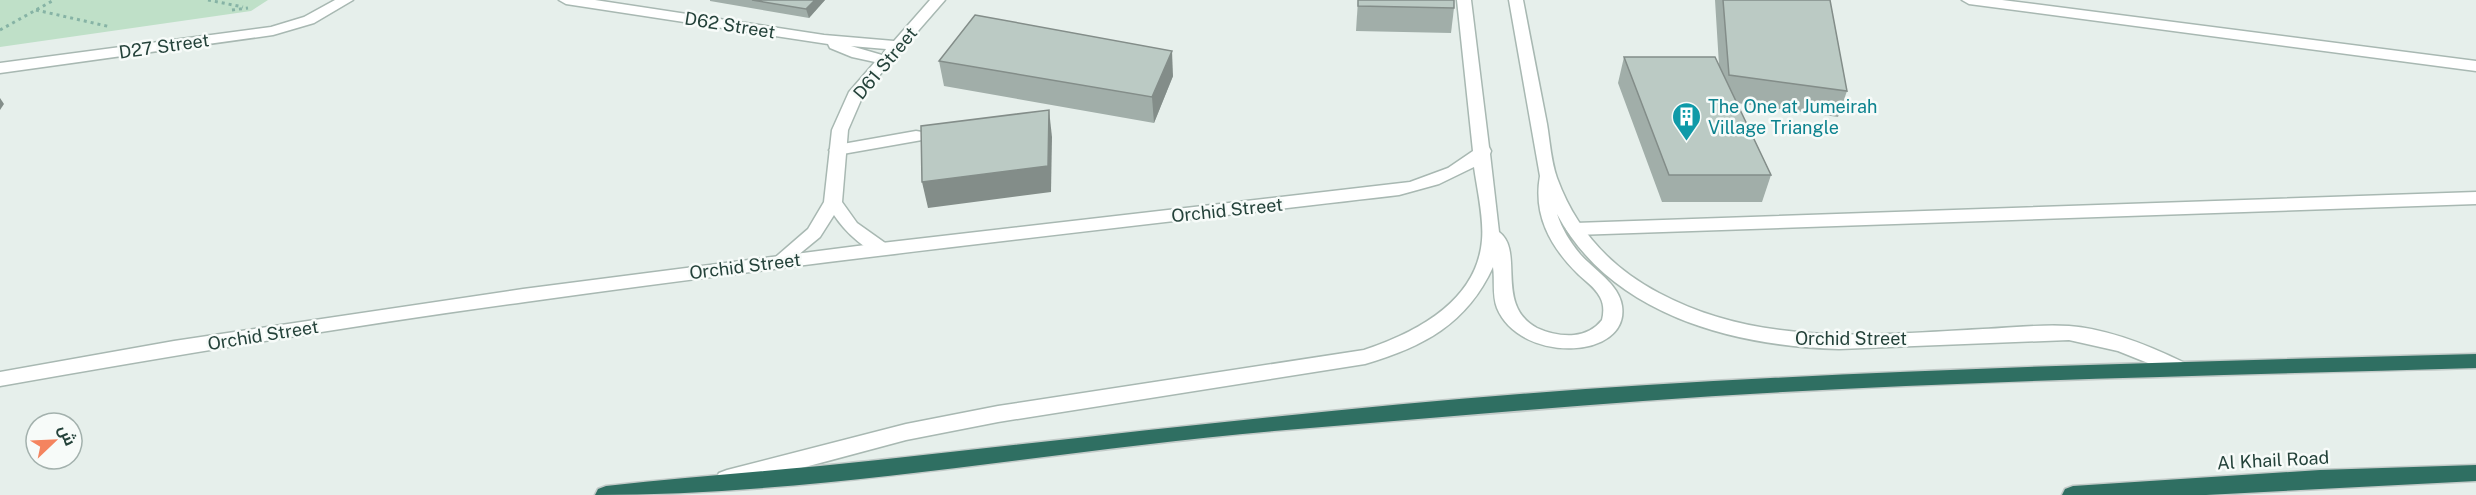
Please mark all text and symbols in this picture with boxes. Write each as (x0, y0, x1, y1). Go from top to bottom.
street label: D62 Street (683, 7, 777, 43)
street label: D61 Street (849, 23, 921, 103)
street label: D27 Street (117, 29, 211, 63)
place label: The One at Jumeirah Village Triangle (1708, 96, 1877, 138)
building icon: The One at Jumeirah Village Triangle (1671, 100, 1703, 142)
street label: Orchid Street (1170, 194, 1284, 226)
street label: Orchid Street (688, 249, 802, 283)
street label: Orchid Street (206, 316, 320, 354)
street label: Orchid Street (1795, 328, 1907, 349)
north arrow (24, 411, 84, 471)
text: ش (55, 422, 80, 448)
street label: Al Khail Road (2216, 447, 2330, 473)

